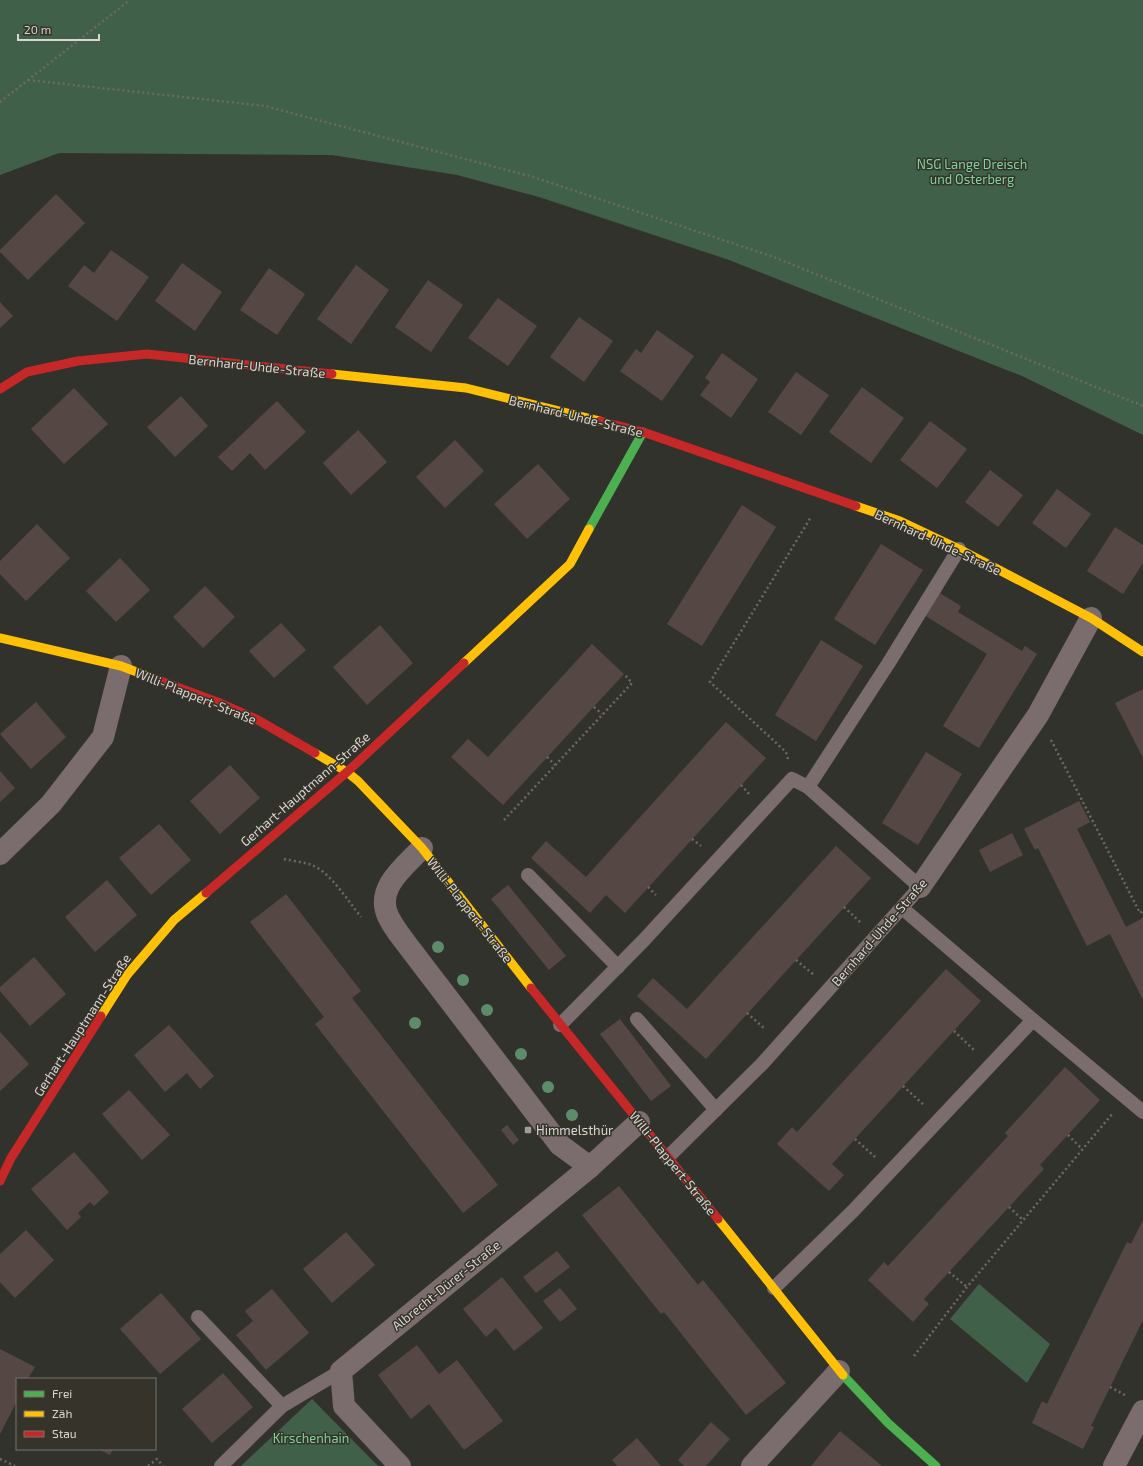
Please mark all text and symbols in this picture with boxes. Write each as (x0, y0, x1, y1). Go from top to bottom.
scale bar (18, 16, 99, 42)
text: 20 m (24, 22, 51, 36)
park label: NSG Lange Dreisch und Osterberg (917, 156, 1027, 187)
street label: Bernhard-Uhde-Straße (188, 351, 326, 381)
street label: Bernhard-Uhde-Straße (507, 392, 645, 440)
street label: Bernhard-Uhde-Straße (872, 506, 1004, 578)
street label: Willi-Plappert-Straße (133, 664, 259, 728)
street label: Gerhart-Hauptmann-Straße (237, 728, 373, 850)
street label: Willi-Plappert-Straße (424, 854, 516, 966)
street label: Bernhard-Uhde-Straße (828, 875, 930, 989)
street label: Gerhart-Hauptmann-Straße (30, 951, 134, 1099)
street label: Willi-Plappert-Straße (626, 1108, 720, 1218)
place label: Himmelsthür (536, 1122, 613, 1138)
marker: Himmelsthür (523, 1125, 533, 1135)
street label: Albrecht-Dürer-Straße (389, 1236, 503, 1334)
legend (16, 1378, 156, 1450)
text: Frei (52, 1386, 72, 1400)
text: Zäh (52, 1406, 72, 1420)
text: Stau (52, 1426, 77, 1440)
park label: Kirschenhain (273, 1430, 349, 1446)

